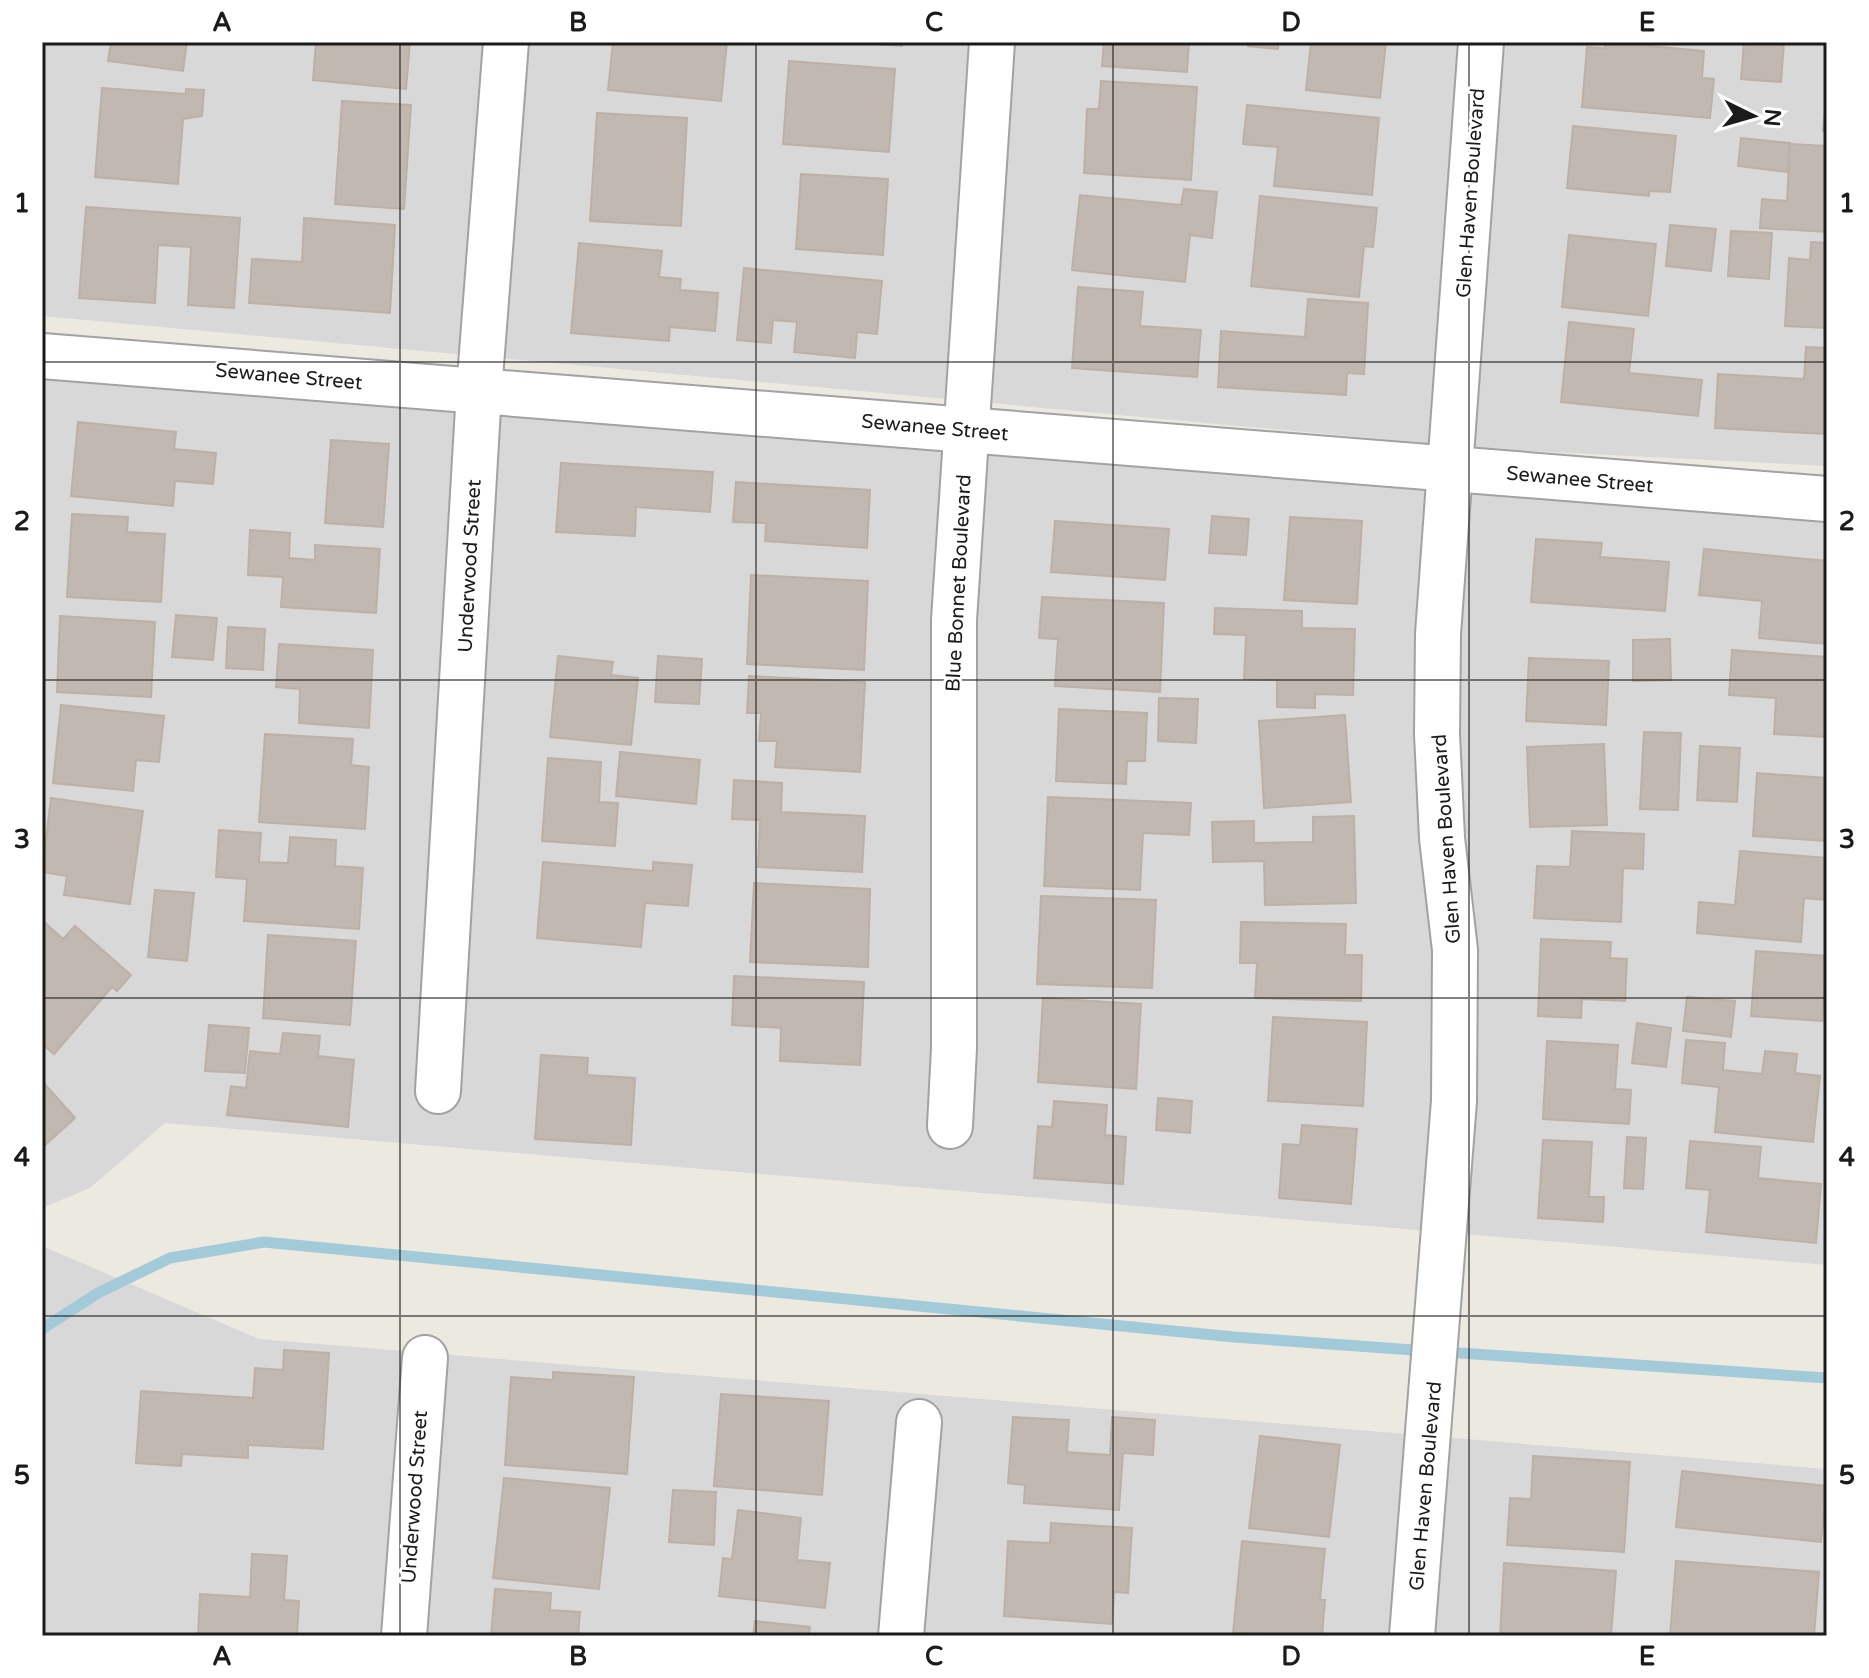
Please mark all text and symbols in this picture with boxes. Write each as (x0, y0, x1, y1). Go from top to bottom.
text: A (212, 7, 232, 38)
text: B (569, 7, 587, 38)
text: C (925, 7, 943, 38)
text: D (1281, 7, 1301, 38)
text: E (1639, 7, 1655, 38)
north arrow (1713, 76, 1793, 156)
street label: Glen Haven Boulevard (1452, 87, 1490, 299)
text: N (1758, 108, 1786, 128)
text: 1 (14, 188, 30, 219)
text: 1 (1839, 188, 1855, 219)
street label: Sewanee Street (214, 359, 364, 395)
street label: Sewanee Street (860, 410, 1010, 446)
street label: Sewanee Street (1505, 462, 1655, 498)
street label: Blue Bonnet Boulevard (941, 474, 977, 692)
street label: Underwood Street (453, 478, 487, 653)
text: 2 (14, 506, 30, 537)
text: 2 (1839, 506, 1855, 537)
street label: Glen Haven Boulevard (1428, 733, 1466, 945)
text: 3 (14, 824, 30, 855)
text: 3 (1839, 824, 1855, 855)
text: 4 (14, 1142, 30, 1173)
text: 4 (1839, 1142, 1855, 1173)
street label: Glen Haven Boulevard (1405, 1380, 1447, 1592)
street label: Underwood Street (397, 1409, 433, 1584)
text: 5 (14, 1460, 30, 1491)
text: 5 (1839, 1460, 1855, 1491)
text: A (212, 1641, 232, 1672)
text: B (569, 1641, 587, 1672)
text: C (925, 1641, 943, 1672)
text: D (1281, 1641, 1301, 1672)
text: E (1639, 1641, 1655, 1672)

